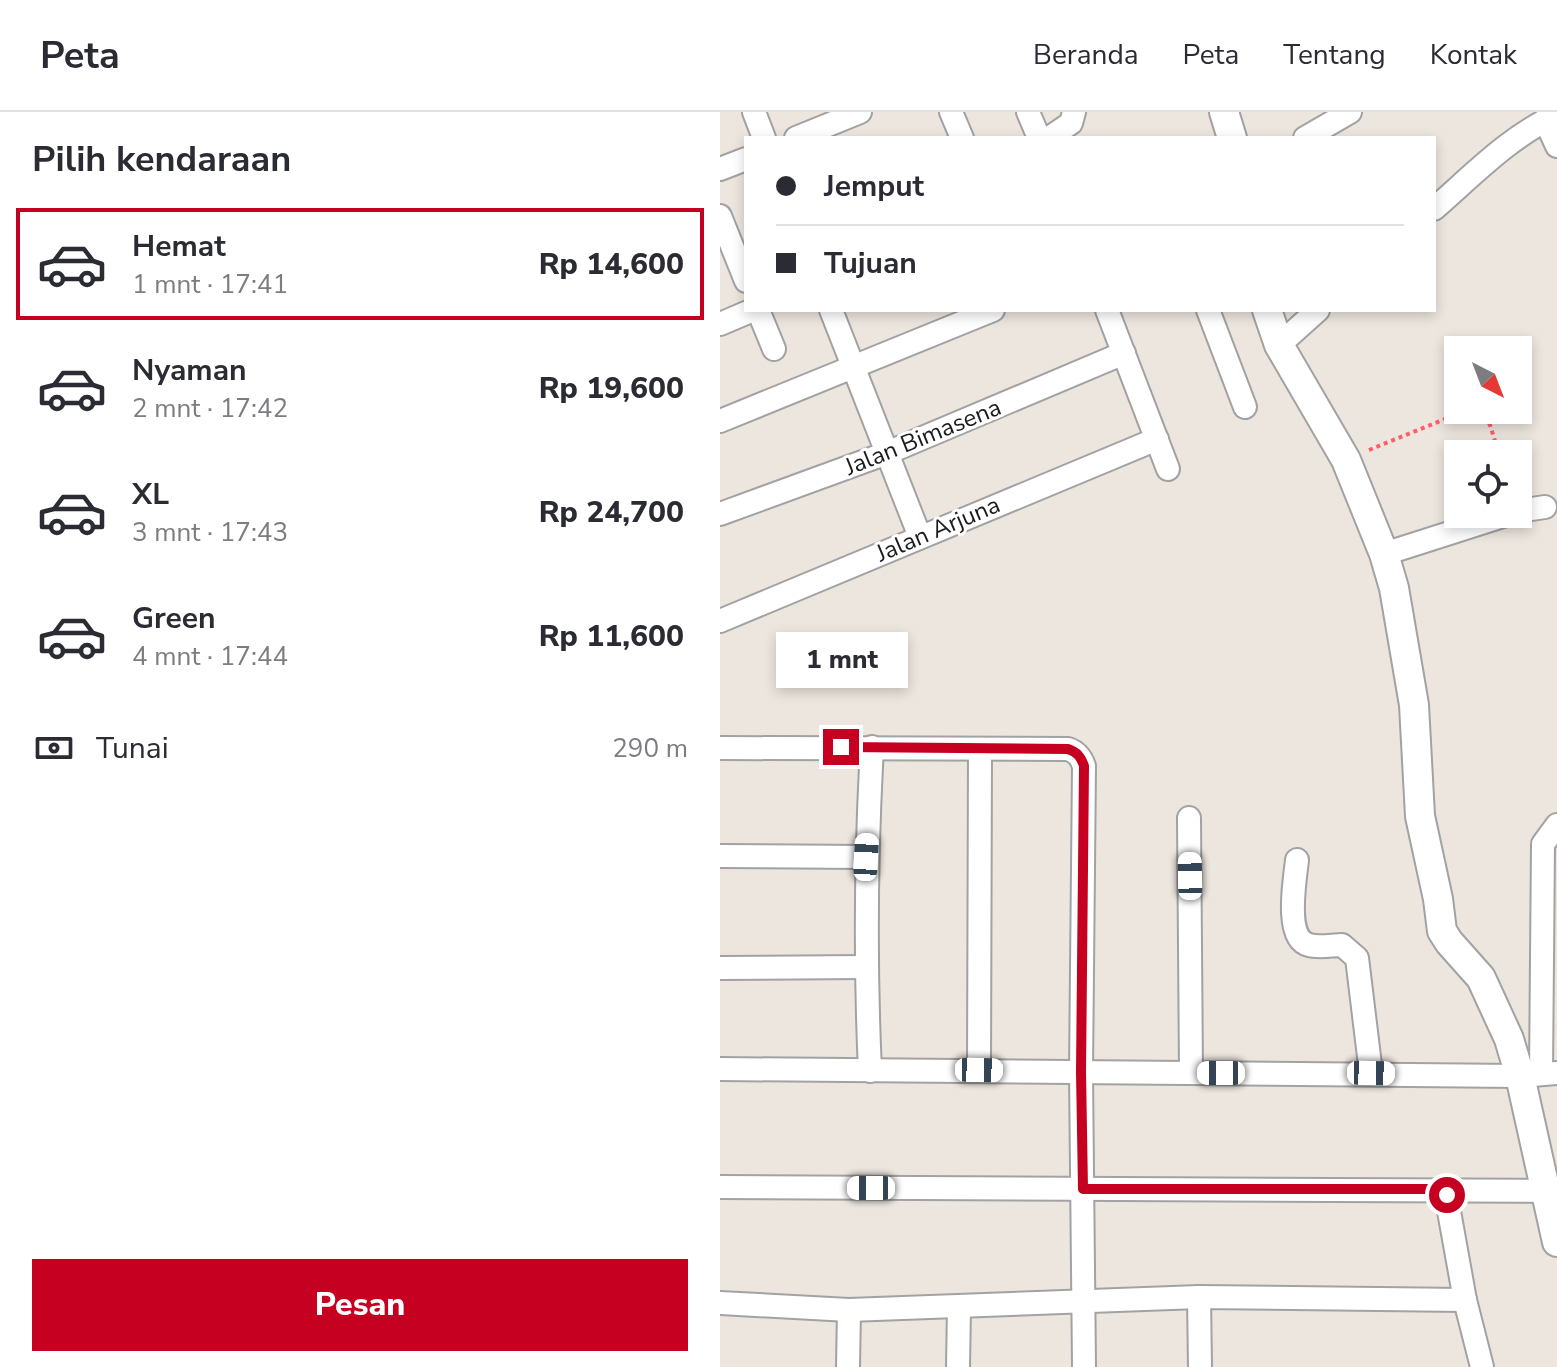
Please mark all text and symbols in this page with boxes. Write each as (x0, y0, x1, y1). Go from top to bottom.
text: Peta (40, 30, 120, 81)
text: Beranda (1033, 36, 1139, 74)
text: Peta (1183, 36, 1239, 74)
text: Tentang (1283, 36, 1386, 74)
text: Kontak (1430, 36, 1517, 74)
text: Pilih kendaraan (32, 135, 291, 184)
text: Jemput (824, 166, 924, 207)
text: Hemat (132, 226, 226, 267)
icon: car (36, 228, 108, 300)
text: Tujuan (824, 243, 917, 284)
text: Rp 14,600 (539, 244, 684, 285)
text: 1 mnt · 17:41 (132, 267, 288, 302)
north arrow (1444, 336, 1532, 424)
map controls (1444, 336, 1532, 528)
text: Nyaman (132, 350, 247, 391)
icon: car (36, 352, 108, 424)
text: Rp 19,600 (539, 368, 684, 409)
text: 2 mnt · 17:42 (132, 391, 288, 426)
street label: Jalan Bimasena (839, 391, 1006, 483)
button: locate (1444, 440, 1532, 528)
text: XL (132, 474, 169, 515)
icon: car (36, 476, 108, 548)
street label: Jalan Arjuna (870, 489, 1005, 570)
text: Rp 24,700 (539, 492, 684, 533)
text: 3 mnt · 17:43 (132, 515, 288, 550)
text: Green (132, 598, 216, 639)
icon: car (36, 600, 108, 672)
text: Rp 11,600 (539, 616, 684, 657)
callout: 1 mnt (775, 631, 907, 687)
text: 4 mnt · 17:44 (132, 639, 288, 674)
text: 1 mnt (806, 642, 878, 677)
icon: cash (32, 726, 76, 770)
text: Tunai (96, 728, 169, 769)
route end (823, 729, 859, 765)
text: 290 m (612, 731, 688, 766)
car (853, 832, 879, 882)
car (1178, 852, 1202, 900)
car (955, 1058, 1003, 1082)
car (1197, 1061, 1245, 1085)
car (1347, 1061, 1395, 1085)
car (847, 1176, 895, 1200)
route start (1429, 1177, 1465, 1213)
button: Pesan (32, 1259, 688, 1351)

